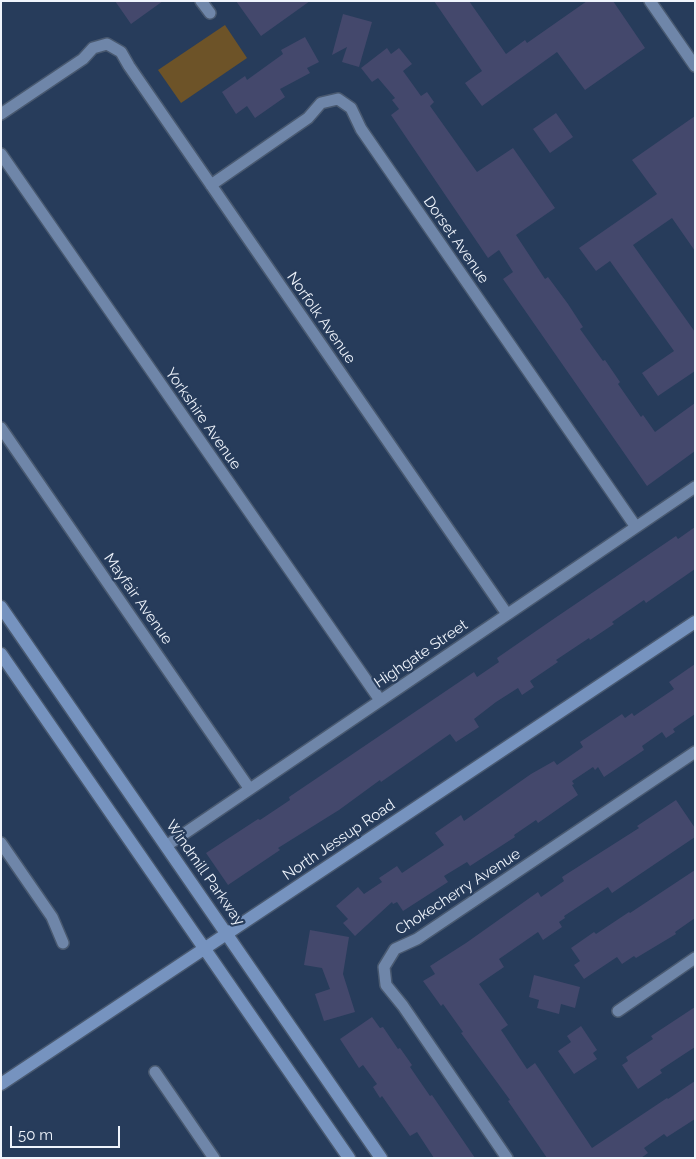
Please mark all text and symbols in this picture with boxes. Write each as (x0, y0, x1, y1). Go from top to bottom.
street label: Dorset Avenue (419, 193, 493, 287)
street label: Norfolk Avenue (283, 269, 359, 367)
street label: Yorkshire Avenue (161, 365, 245, 473)
street label: Mayfair Avenue (100, 550, 176, 648)
street label: Highgate Street (371, 616, 471, 692)
street label: North Jessup Road (279, 796, 399, 884)
street label: Windmill Parkway (162, 817, 248, 929)
street label: Chokecherry Avenue (392, 845, 524, 939)
scale bar (12, 1116, 122, 1148)
text: 50 m (18, 1126, 53, 1144)

